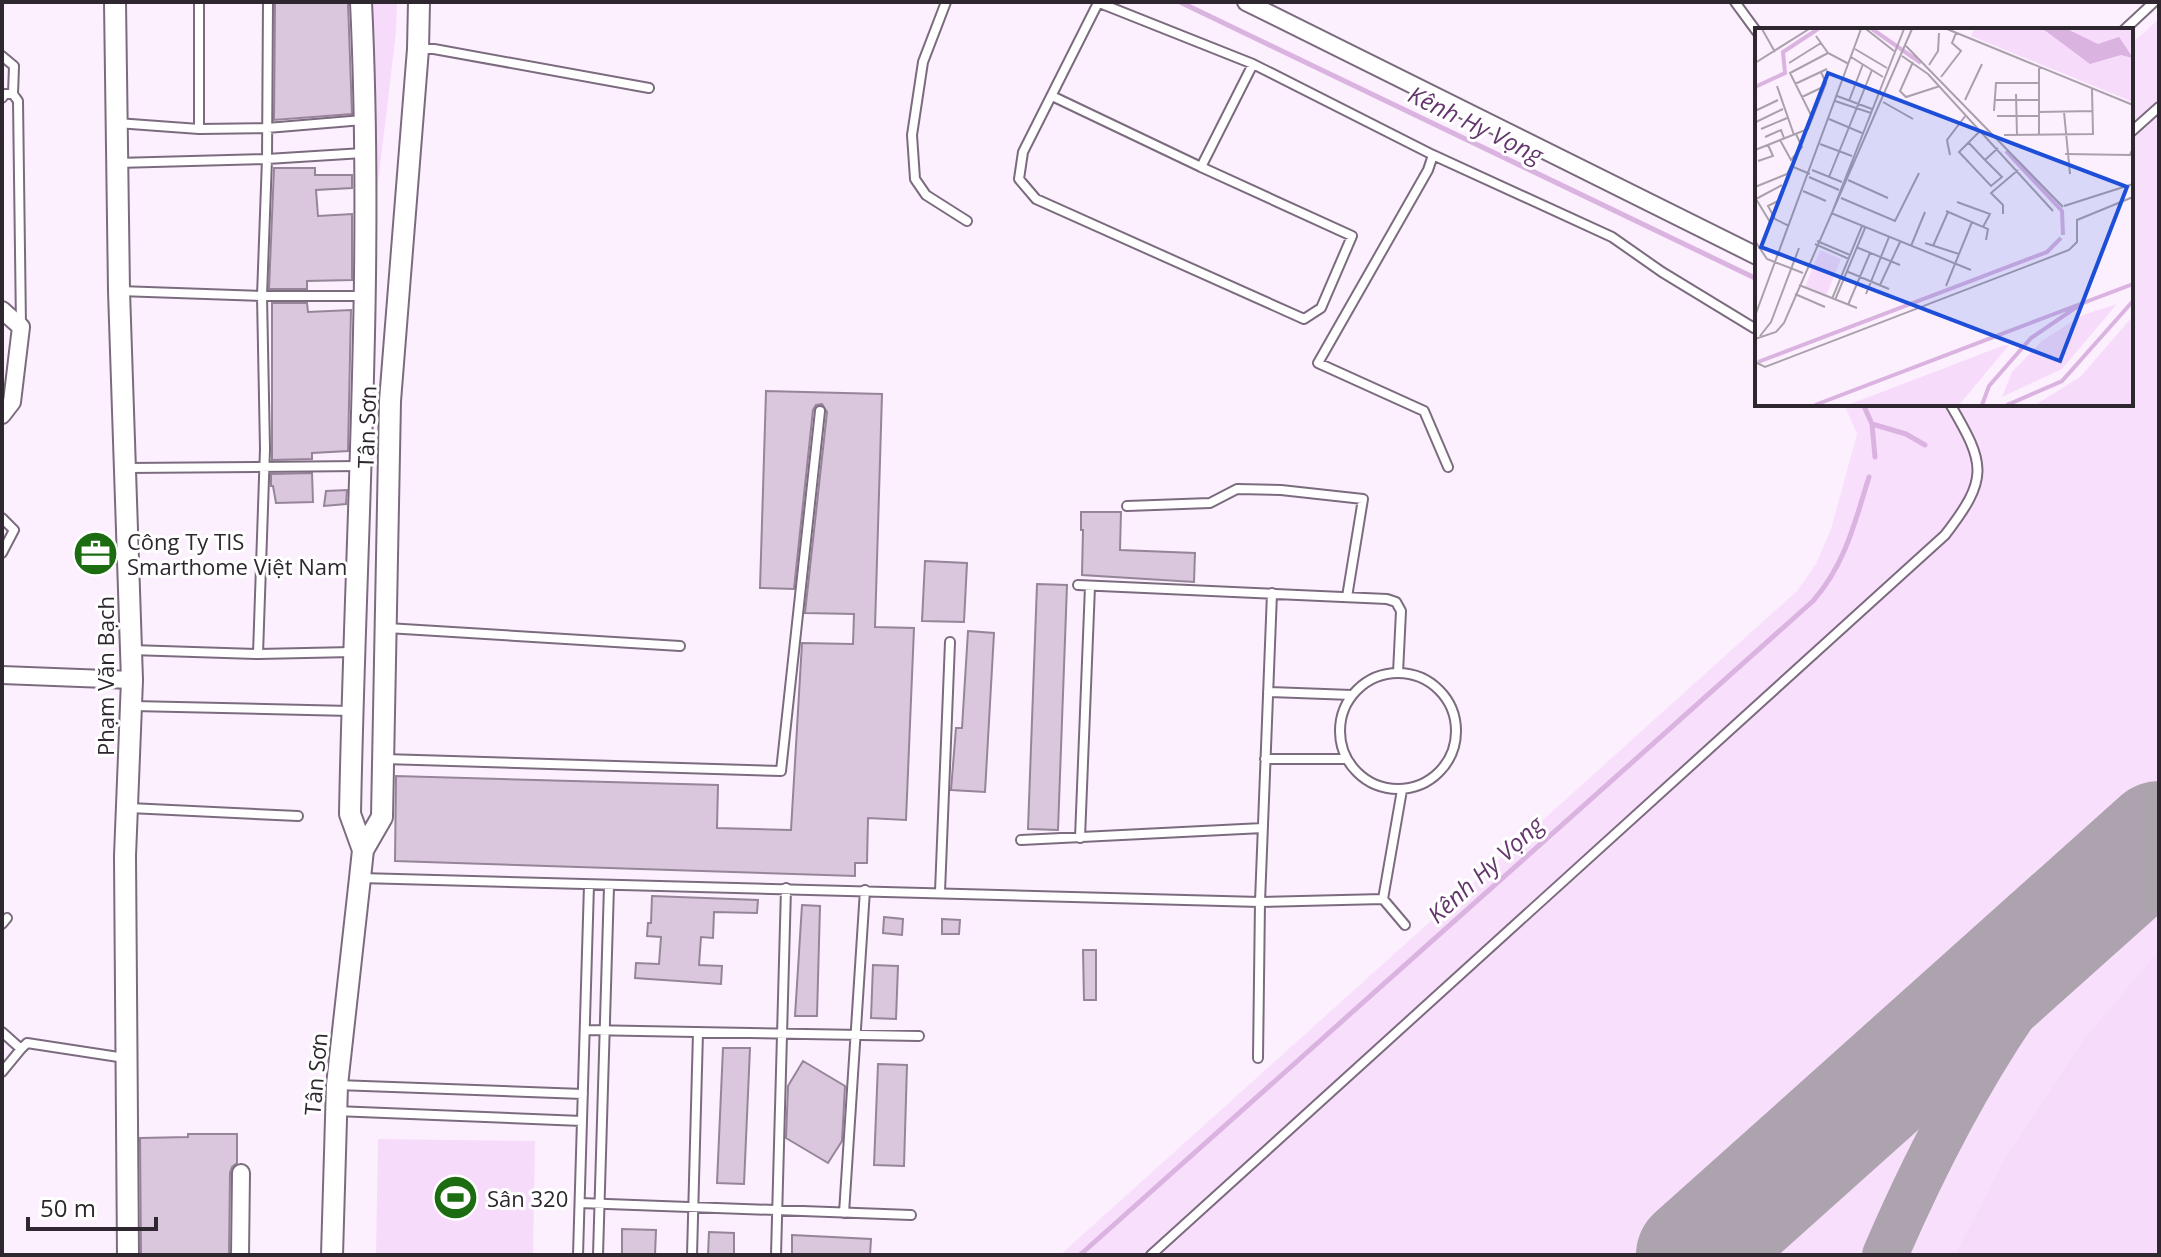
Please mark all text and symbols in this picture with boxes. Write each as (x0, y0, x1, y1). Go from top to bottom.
inset map (1755, 28, 2133, 406)
water label: Kênh Hy Vọng (1403, 77, 1550, 171)
street label: Tân Sơn (350, 385, 382, 469)
place label: Công Ty TIS Smarthome Việt Nam (127, 526, 347, 581)
office icon: Công Ty TIS Smarthome Việt Nam (72, 530, 120, 578)
street label: Phạm Văn Bạch (90, 596, 120, 756)
water label: Kênh Hy Vọng (1420, 807, 1551, 930)
street label: Tân Sơn (296, 1032, 334, 1116)
sports icon: Sân 320 (432, 1174, 480, 1222)
scale bar (28, 1181, 156, 1231)
place label: Sân 320 (487, 1183, 568, 1213)
text: 50 m (40, 1191, 96, 1224)

